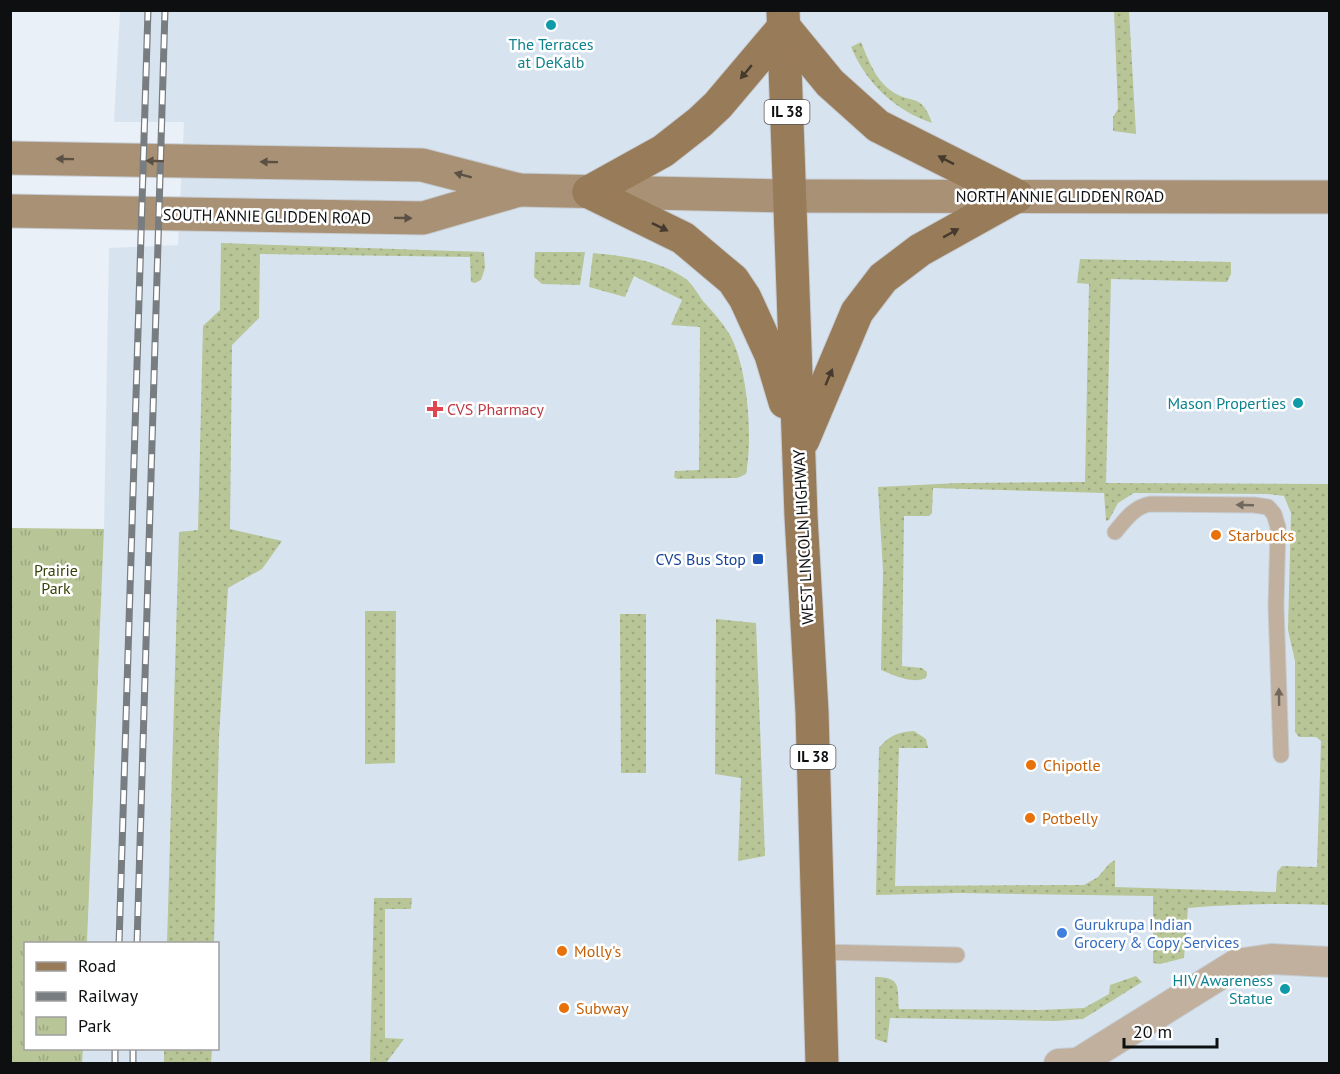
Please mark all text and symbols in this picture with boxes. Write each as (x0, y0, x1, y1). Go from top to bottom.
marker: The Terraces at DeKalb (544, 18, 558, 32)
place label: The Terraces at DeKalb (508, 34, 594, 72)
one-way arrow (740, 64, 753, 79)
road number: IL 38 (764, 100, 810, 124)
one-way arrow (56, 154, 75, 164)
one-way arrow (937, 155, 954, 165)
one-way arrow (146, 156, 165, 165)
one-way arrow (259, 157, 278, 167)
one-way arrow (453, 170, 472, 180)
street label: NORTH ANNIE GLIDDEN ROAD (956, 186, 1164, 206)
street label: SOUTH ANNIE GLIDDEN ROAD (163, 204, 371, 228)
one-way arrow (393, 213, 412, 223)
one-way arrow (651, 221, 669, 231)
one-way arrow (943, 228, 960, 238)
one-way arrow (824, 367, 834, 385)
place label: Mason Properties (1167, 393, 1286, 413)
marker: Mason Properties (1291, 396, 1305, 410)
place label: CVS Pharmacy (447, 399, 545, 419)
marker: CVS Pharmacy (428, 402, 442, 416)
street label: WEST LINCOLN HIGHWAY (788, 449, 818, 625)
one-way arrow (1235, 500, 1254, 509)
place label: Starbucks (1228, 525, 1294, 545)
marker: Starbucks (1209, 528, 1223, 542)
place label: CVS Bus Stop (655, 549, 746, 569)
marker: CVS Bus Stop (751, 552, 765, 566)
park label: Prairie Park (34, 560, 78, 598)
one-way arrow (1275, 687, 1284, 706)
road number: IL 38 (790, 745, 836, 769)
place label: Chipotle (1043, 755, 1101, 775)
marker: Chipotle (1024, 758, 1038, 772)
place label: Potbelly (1042, 808, 1098, 828)
marker: Potbelly (1023, 811, 1037, 825)
place label: Gurukrupa Indian Grocery & Copy Services (1074, 914, 1239, 952)
marker: Gurukrupa Indian Grocery & Copy Services (1055, 926, 1069, 940)
place label: Molly's (574, 941, 622, 961)
legend (24, 942, 219, 1050)
marker: Molly's (555, 944, 569, 958)
text: Road (78, 954, 116, 977)
place label: HIV Awareness Statue (1173, 970, 1273, 1008)
marker: HIV Awareness Statue (1278, 982, 1292, 996)
text: Railway (78, 984, 139, 1007)
place label: Subway (576, 998, 629, 1018)
marker: Subway (557, 1001, 571, 1015)
scale bar (1124, 1011, 1217, 1049)
text: Park (78, 1014, 111, 1037)
text: 20 m (1133, 1020, 1172, 1043)

